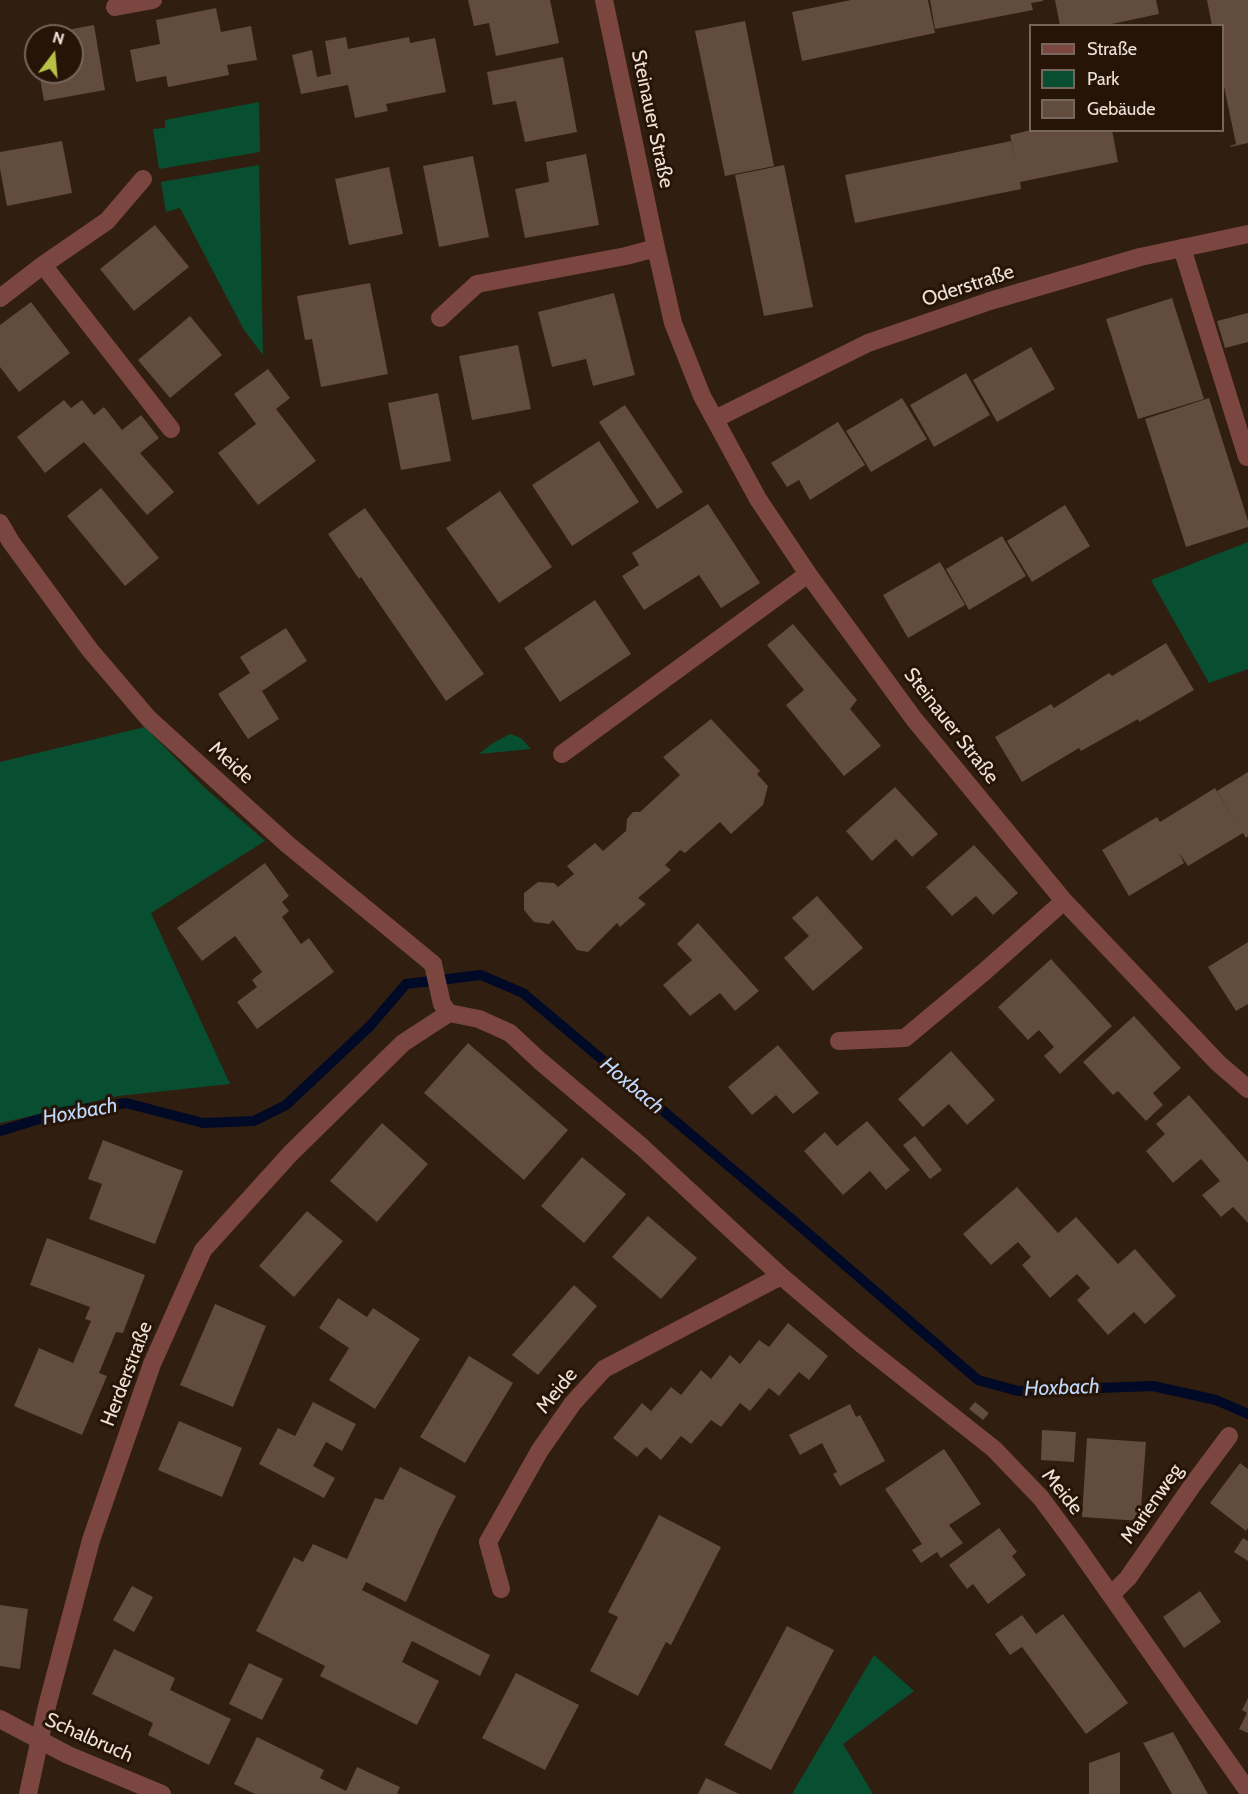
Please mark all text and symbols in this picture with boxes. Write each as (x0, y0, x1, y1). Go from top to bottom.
north arrow (24, 24, 84, 84)
legend (1029, 24, 1224, 132)
text: N (50, 27, 67, 49)
text: Straße (1087, 38, 1137, 60)
street label: Steinauer Straße (626, 48, 678, 190)
text: Park (1087, 68, 1119, 90)
text: Gebäude (1087, 98, 1156, 120)
street label: Oderstraße (919, 260, 1017, 312)
street label: Steinauer Straße (898, 663, 1004, 789)
street label: Meide (204, 737, 258, 789)
water label: Hoxbach (595, 1052, 669, 1120)
water label: Hoxbach (41, 1093, 119, 1131)
street label: Herderstraße (96, 1318, 158, 1430)
street label: Meide (531, 1363, 583, 1419)
water label: Hoxbach (1024, 1374, 1100, 1402)
street label: Marienweg (1116, 1459, 1188, 1549)
street label: Meide (1036, 1464, 1088, 1520)
street label: Schalbruch (41, 1708, 137, 1768)

